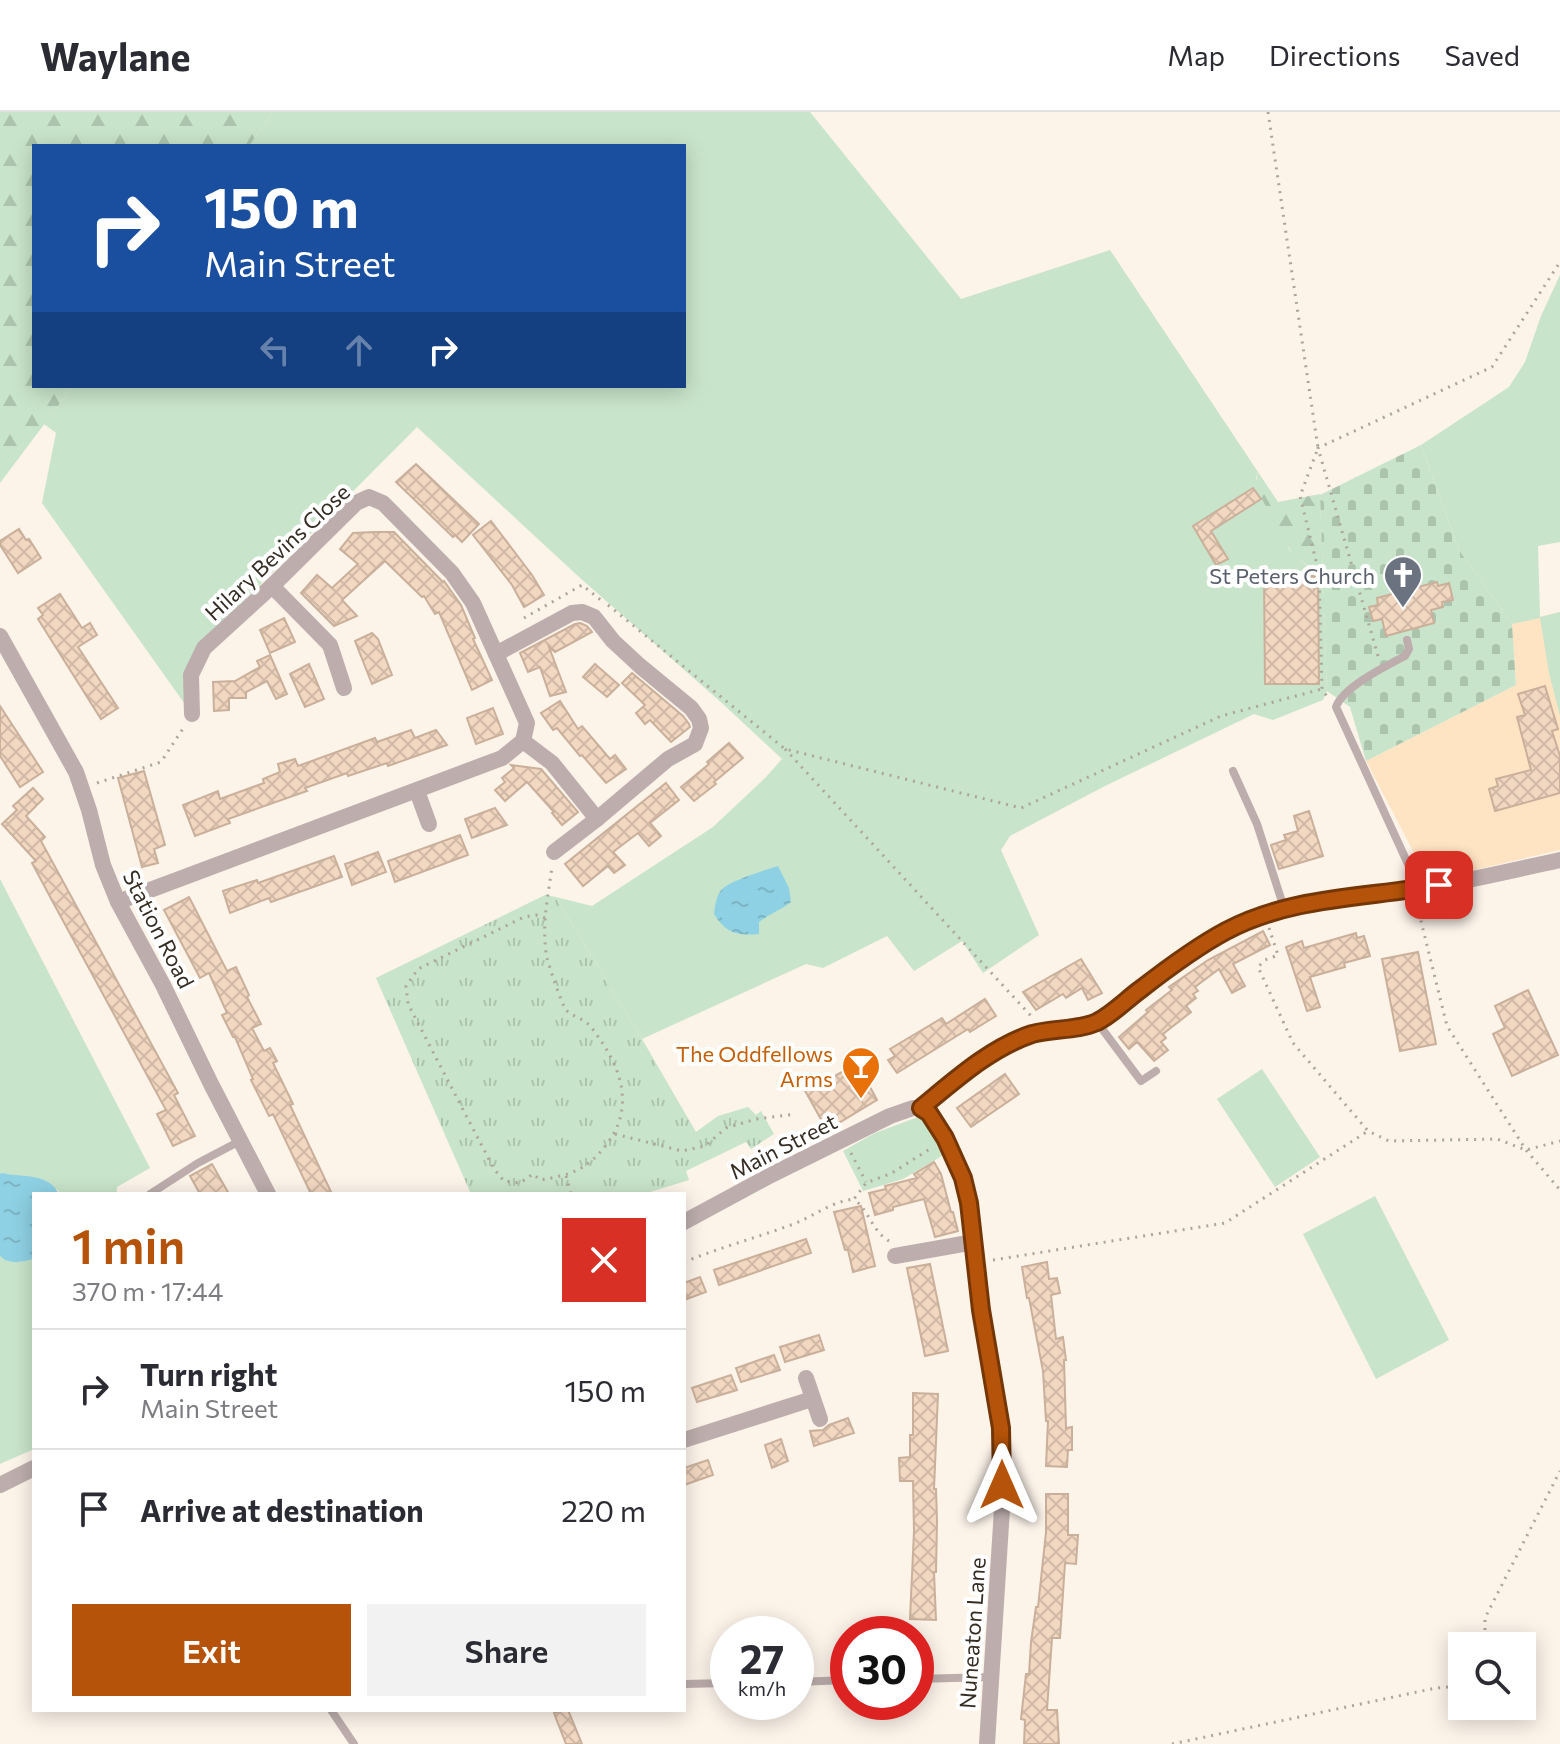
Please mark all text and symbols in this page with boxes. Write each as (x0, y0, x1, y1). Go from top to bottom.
text: Waylane (40, 32, 190, 79)
text: Map (1167, 38, 1225, 72)
text: Directions (1269, 38, 1400, 72)
text: Saved (1444, 38, 1520, 72)
text: 150 m (204, 171, 359, 240)
icon: right (72, 176, 176, 280)
text: Main Street (204, 240, 395, 284)
icon: left (253, 328, 297, 372)
icon: ahead (337, 328, 381, 372)
icon: right (421, 328, 465, 372)
street label: Hilary Bevins Close (199, 478, 355, 626)
church icon: St Peters Church (1382, 554, 1424, 609)
place label: St Peters Church (1209, 562, 1375, 589)
pin (1405, 851, 1473, 919)
icon: arrive (1417, 863, 1461, 907)
street label: Station Road (118, 865, 200, 993)
place label: The Oddfellows Arms (676, 1040, 833, 1092)
bar icon: The Oddfellows Arms (840, 1045, 882, 1100)
street label: Main Street (725, 1107, 841, 1185)
text: 1 min (72, 1215, 185, 1274)
button: close (562, 1218, 646, 1302)
text: 370 m · 17:44 (72, 1275, 223, 1306)
text: Turn right (140, 1355, 277, 1392)
icon: right (72, 1367, 116, 1411)
text: 150 m (564, 1371, 646, 1408)
text: Main Street (140, 1392, 278, 1423)
position arrow (960, 1443, 1044, 1527)
icon: arrive (72, 1487, 116, 1531)
text: Arrive at destination (140, 1491, 424, 1528)
text: 220 m (561, 1491, 646, 1528)
street label: Nuneaton Lane (953, 1556, 991, 1710)
button: Exit (72, 1604, 351, 1696)
button: Share (367, 1604, 646, 1696)
speed limit sign: 30 (830, 1616, 934, 1720)
map controls (1448, 1632, 1536, 1720)
button: search (1448, 1632, 1536, 1720)
text: 27 (740, 1633, 784, 1682)
text: km/h (738, 1676, 786, 1700)

